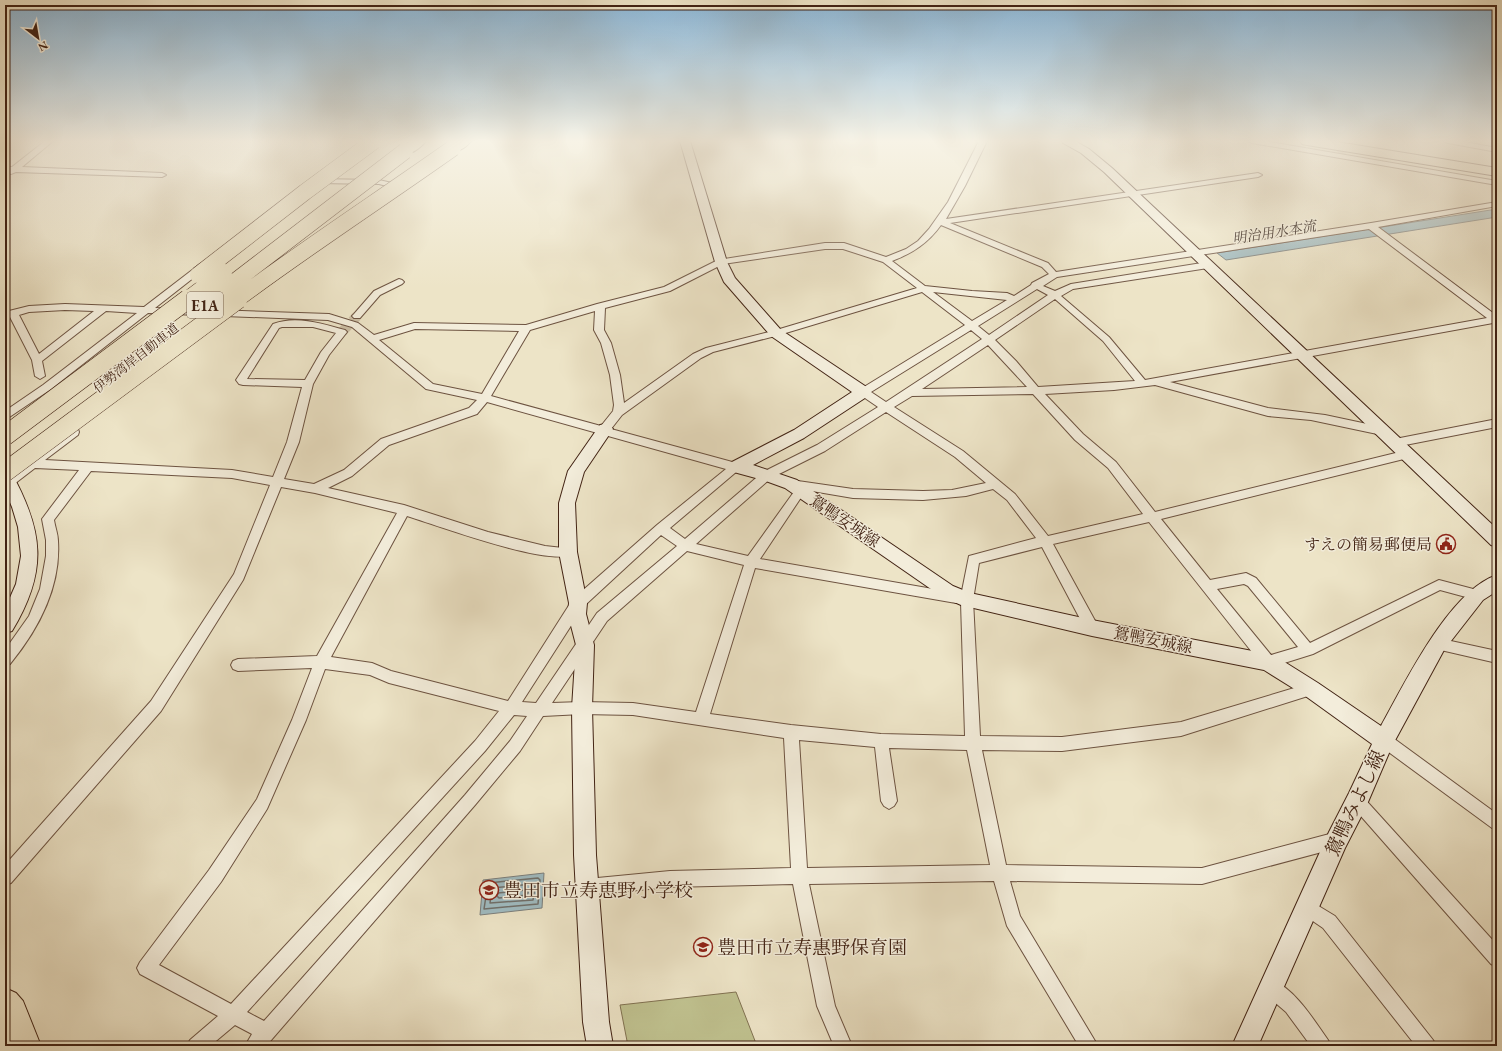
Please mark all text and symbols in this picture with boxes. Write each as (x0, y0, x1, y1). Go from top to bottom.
north arrow (18, 18, 58, 58)
text: N (36, 38, 51, 55)
water label: 明治用水本流 (1231, 216, 1319, 247)
road number: E1A (187, 292, 223, 318)
street label: 伊勢湾岸自動車道 (90, 319, 182, 397)
street label: 鴛鴨安城線 (806, 490, 884, 552)
public building icon: すえの簡易郵便局 (1435, 533, 1457, 555)
place label: すえの簡易郵便局 (1304, 534, 1432, 555)
street label: 鴛鴨安城線 (1112, 622, 1194, 658)
street label: 鴛鴨みよし線 (1320, 746, 1390, 860)
place label: 豊田市立寿恵野小学校 (503, 878, 693, 903)
school or university icon: 豊田市立寿恵野小学校 (478, 879, 500, 901)
place label: 豊田市立寿惠野保育園 (717, 935, 907, 960)
school or university icon: 豊田市立寿惠野保育園 (692, 936, 714, 958)

